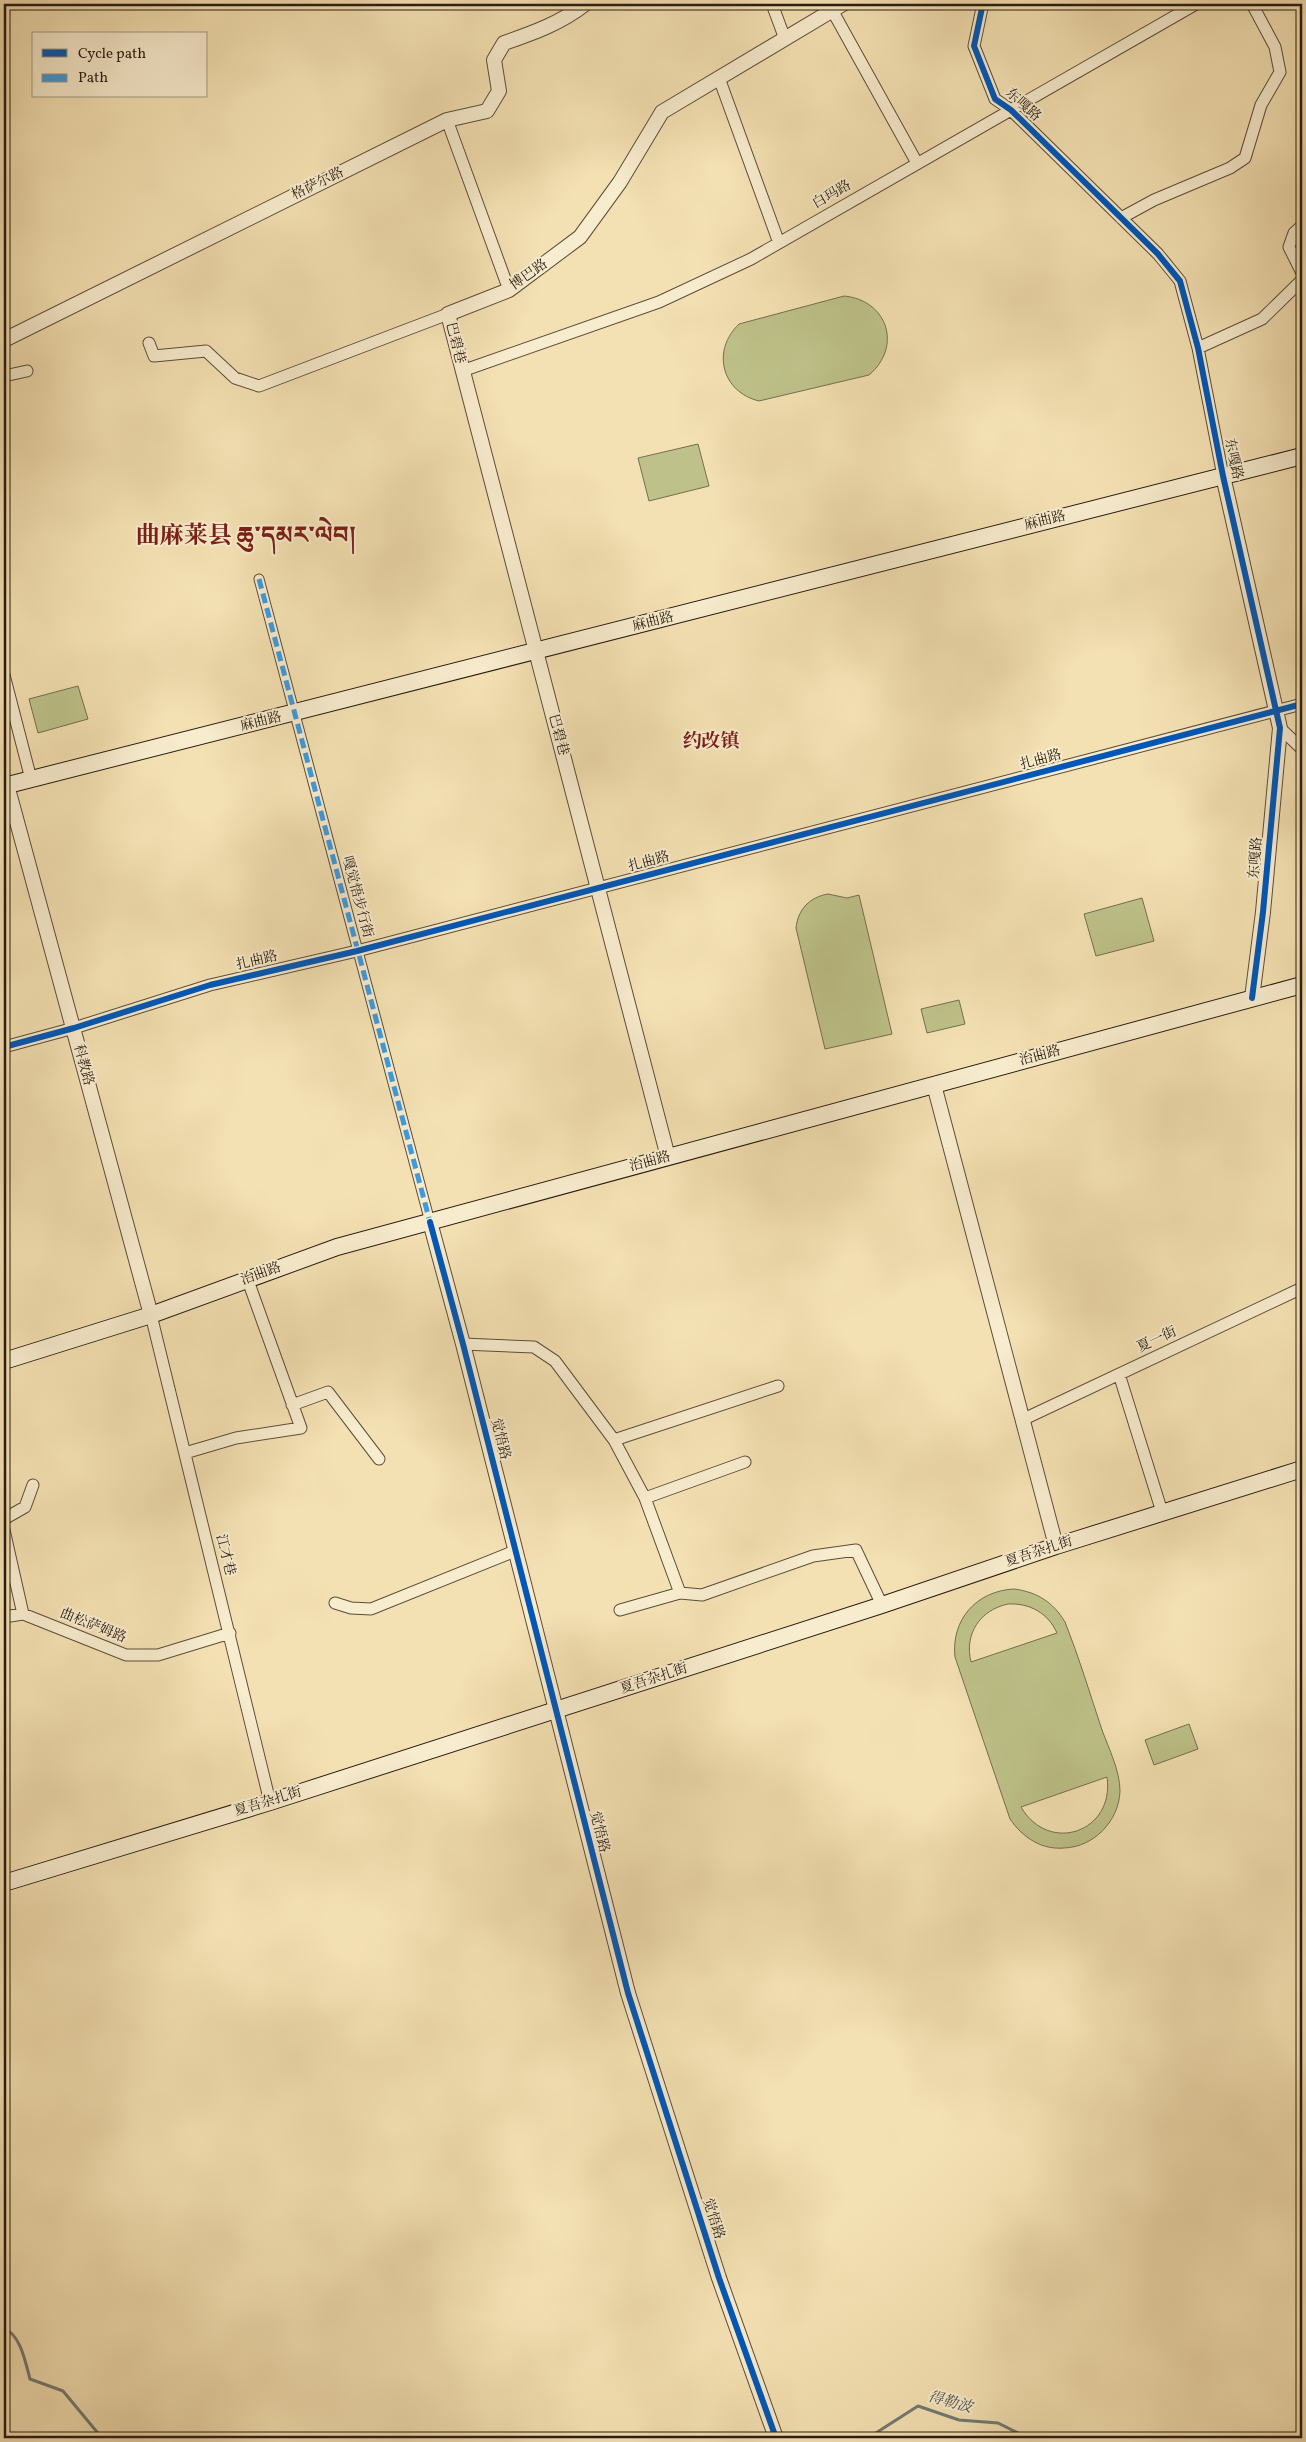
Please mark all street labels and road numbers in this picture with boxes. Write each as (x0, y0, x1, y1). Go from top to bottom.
street label: 东嘎路 (1001, 84, 1045, 126)
street label: 格萨尔路 (289, 163, 347, 205)
street label: 白玛路 (809, 176, 855, 214)
street label: 博巴路 (506, 255, 552, 295)
street label: 巴碧巷 (441, 320, 469, 366)
street label: 东嘎路 (1219, 436, 1247, 482)
street label: 麻曲路 (1022, 507, 1068, 535)
street label: 麻曲路 (630, 608, 676, 636)
street label: 麻曲路 (238, 708, 284, 736)
street label: 巴碧巷 (543, 712, 573, 758)
street label: 扎曲路 (1018, 745, 1064, 775)
street label: 东嘎路 (1245, 836, 1267, 880)
street label: 扎曲路 (626, 847, 672, 877)
street label: 嘎觉悟步行街 (337, 854, 377, 940)
street label: 扎曲路 (234, 947, 280, 975)
street label: 治曲路 (1017, 1041, 1063, 1071)
street label: 科教路 (68, 1042, 98, 1088)
street label: 治曲路 (627, 1147, 673, 1177)
street label: 治曲路 (238, 1258, 284, 1290)
street label: 夏一街 (1134, 1323, 1180, 1357)
street label: 觉悟路 (486, 1416, 514, 1462)
street label: 江才巷 (211, 1532, 239, 1578)
street label: 夏吾杂扎街 (1003, 1532, 1075, 1572)
street label: 曲松萨姆路 (57, 1604, 129, 1648)
street label: 夏吾杂扎街 (618, 1659, 690, 1699)
street label: 夏吾杂扎街 (232, 1783, 304, 1821)
street label: 觉悟路 (585, 1809, 613, 1855)
street label: 觉悟路 (697, 2196, 729, 2242)

